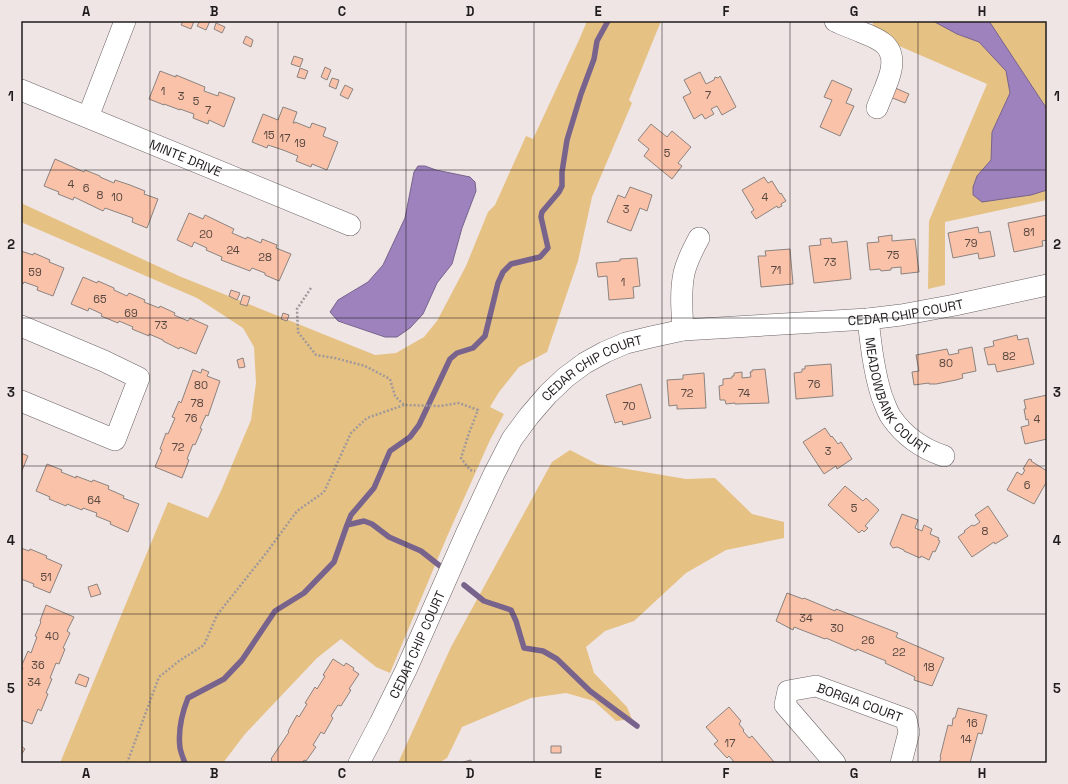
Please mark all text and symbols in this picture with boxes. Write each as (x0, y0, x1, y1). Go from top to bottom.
text: A (82, 3, 91, 20)
text: B (210, 3, 219, 20)
text: C (338, 3, 346, 20)
text: D (466, 3, 475, 20)
text: E (594, 3, 602, 20)
text: F (723, 3, 730, 20)
text: G (850, 3, 858, 20)
text: H (978, 3, 986, 20)
house number: 1 (161, 84, 165, 98)
text: 1 (8, 88, 14, 105)
house number: 7 (705, 88, 711, 102)
text: 1 (1054, 88, 1060, 105)
house number: 3 (178, 89, 185, 103)
house number: 5 (193, 94, 200, 108)
house number: 7 (205, 103, 211, 117)
house number: 15 (263, 128, 275, 142)
house number: 17 (280, 131, 290, 145)
street label: MINTE DRIVE (147, 135, 224, 180)
house number: 19 (294, 136, 306, 150)
house number: 5 (664, 146, 671, 160)
house number: 4 (68, 177, 75, 191)
house number: 6 (83, 181, 90, 195)
house number: 8 (97, 188, 104, 202)
house number: 10 (111, 190, 123, 204)
house number: 4 (762, 190, 769, 204)
house number: 3 (623, 202, 630, 216)
house number: 81 (1023, 225, 1035, 239)
house number: 20 (199, 227, 213, 241)
text: 2 (7, 236, 15, 253)
house number: 79 (965, 236, 978, 250)
text: 2 (1053, 236, 1061, 253)
house number: 24 (226, 243, 240, 257)
house number: 75 (887, 248, 900, 262)
house number: 28 (258, 250, 272, 264)
house number: 73 (824, 255, 837, 269)
house number: 71 (771, 263, 781, 277)
house number: 59 (28, 265, 42, 279)
house number: 1 (621, 275, 625, 289)
house number: 65 (93, 292, 107, 306)
street label: CEDAR CHIP COURT (847, 295, 965, 329)
house number: 69 (124, 306, 138, 320)
house number: 73 (155, 318, 168, 332)
street label: CEDAR CHIP COURT (537, 331, 644, 404)
street label: MEADOWBANK COURT (862, 336, 933, 457)
house number: 82 (1002, 349, 1016, 363)
house number: 80 (939, 356, 953, 370)
house number: 76 (808, 377, 821, 391)
house number: 80 (194, 378, 208, 392)
text: 3 (7, 384, 15, 401)
text: 3 (1053, 384, 1061, 401)
house number: 72 (681, 386, 694, 400)
house number: 74 (738, 386, 750, 400)
house number: 78 (190, 396, 204, 410)
house number: 70 (622, 399, 636, 413)
house number: 76 (185, 411, 198, 425)
house number: 4 (1034, 412, 1041, 426)
house number: 72 (172, 440, 185, 454)
house number: 3 (825, 444, 832, 458)
house number: 6 (1024, 478, 1031, 492)
house number: 64 (87, 493, 101, 507)
house number: 5 (851, 501, 858, 515)
house number: 8 (982, 524, 989, 538)
text: 4 (7, 532, 15, 549)
text: 4 (1053, 532, 1061, 549)
house number: 51 (40, 570, 52, 584)
street label: CEDAR CHIP COURT (385, 587, 449, 701)
house number: 34 (799, 611, 813, 625)
house number: 30 (830, 621, 844, 635)
house number: 40 (45, 629, 59, 643)
house number: 26 (861, 633, 875, 647)
house number: 22 (892, 645, 906, 659)
house number: 36 (31, 658, 45, 672)
house number: 18 (923, 660, 935, 674)
house number: 34 (27, 675, 41, 689)
street label: BORGIA COURT (815, 679, 905, 726)
text: 5 (7, 680, 15, 697)
text: 5 (1053, 680, 1061, 697)
house number: 16 (966, 716, 978, 730)
house number: 14 (960, 732, 972, 746)
house number: 17 (725, 736, 735, 750)
text: A (82, 765, 91, 782)
text: B (210, 765, 219, 782)
text: C (338, 765, 346, 782)
text: D (466, 765, 475, 782)
text: E (594, 765, 602, 782)
text: F (723, 765, 730, 782)
text: G (850, 765, 858, 782)
text: H (978, 765, 986, 782)

